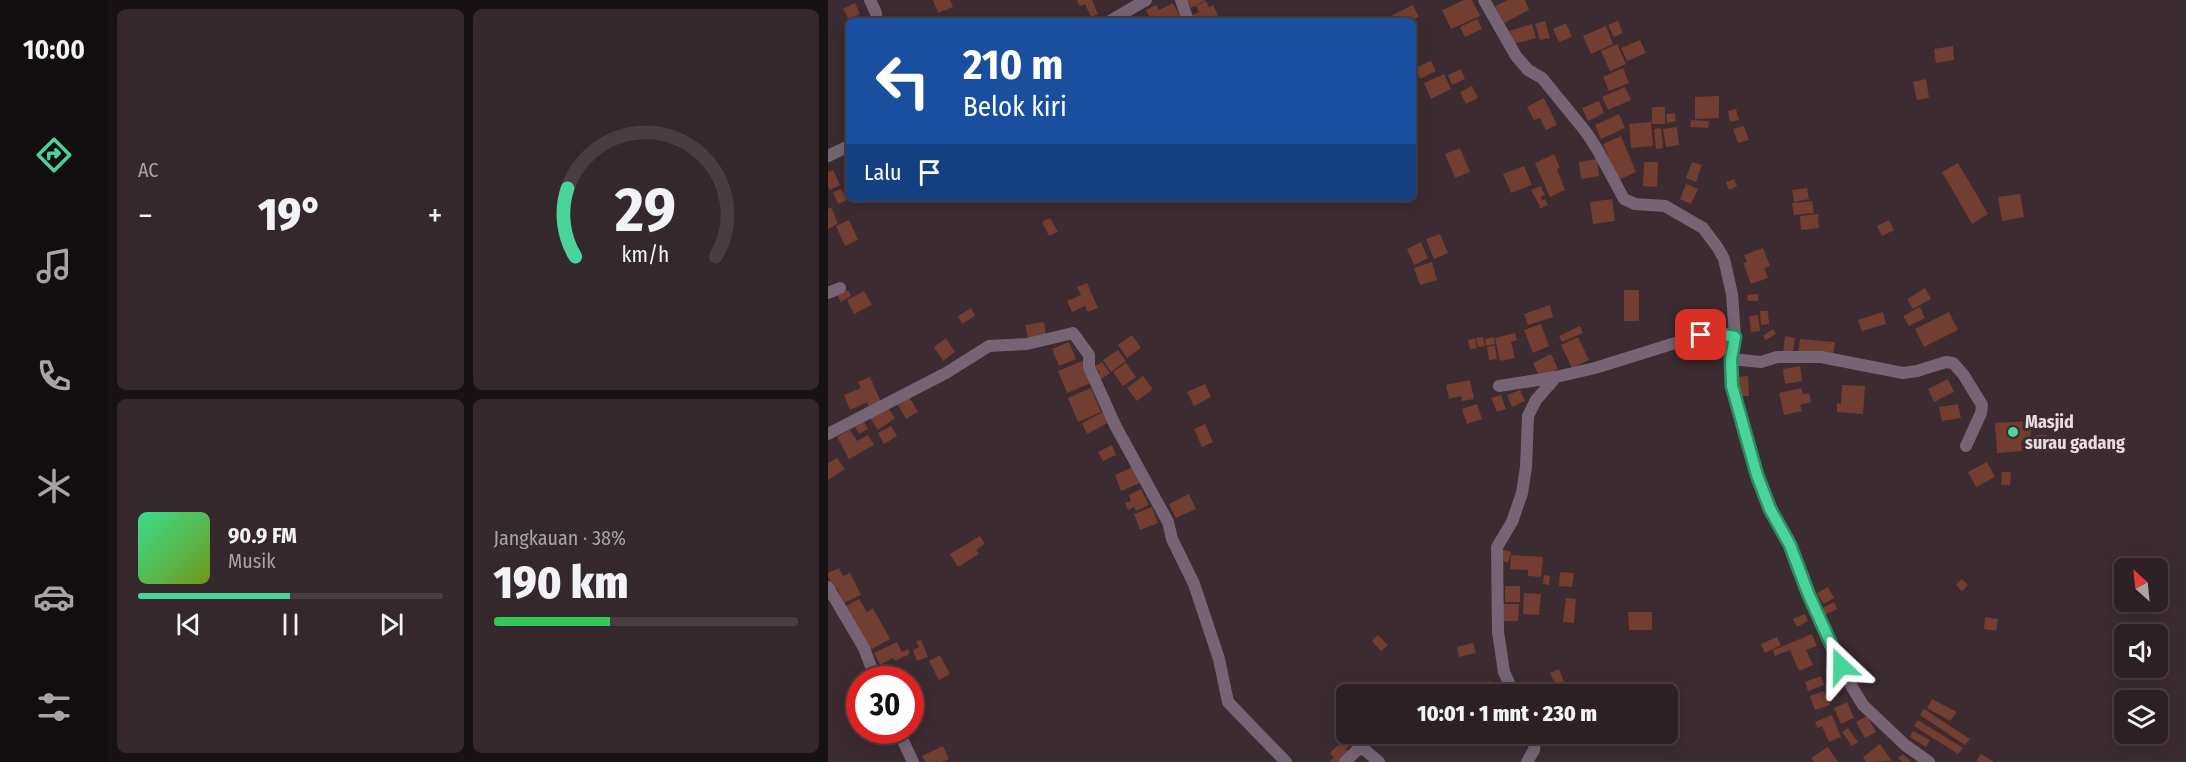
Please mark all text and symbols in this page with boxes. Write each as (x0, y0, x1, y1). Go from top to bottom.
text: 10:00 (23, 34, 85, 66)
text: 210 m (963, 40, 1063, 90)
icon: left (864, 42, 942, 120)
text: Belok kiri (963, 91, 1067, 123)
icon: directions (33, 134, 75, 176)
icon: arrive (913, 156, 946, 189)
text: AC (138, 158, 158, 182)
text: Lalu (864, 159, 901, 186)
text: 29 (614, 173, 676, 248)
text: 19° (258, 188, 322, 242)
text: − (138, 196, 153, 236)
text: + (427, 196, 443, 236)
text: km/h (622, 242, 670, 268)
icon: music (33, 245, 75, 287)
pin (1675, 309, 1726, 360)
icon: arrive (1684, 318, 1717, 351)
icon: phone (33, 355, 75, 397)
place label: Masjid surau gadang (2025, 411, 2125, 454)
marker: Masjid surau gadang (2006, 425, 2020, 439)
icon: climate (33, 465, 75, 507)
text: 90.9 FM (228, 522, 297, 549)
text: Jangkauan · 38% (494, 526, 626, 550)
text: Musik (228, 549, 276, 573)
text: 190 km (494, 556, 628, 610)
north arrow (2114, 558, 2168, 612)
map controls (2114, 558, 2168, 744)
icon: car (33, 576, 75, 618)
icon: previous (172, 608, 205, 641)
icon: pause (274, 608, 307, 641)
icon: next (375, 608, 408, 641)
button: sound (2114, 624, 2168, 678)
position arrow (1809, 634, 1873, 698)
speed limit sign: 30 (846, 666, 924, 744)
icon: filters (33, 686, 75, 728)
button: layers (2114, 690, 2168, 744)
text: 10:01 · 1 mnt · 230 m (1417, 700, 1597, 727)

